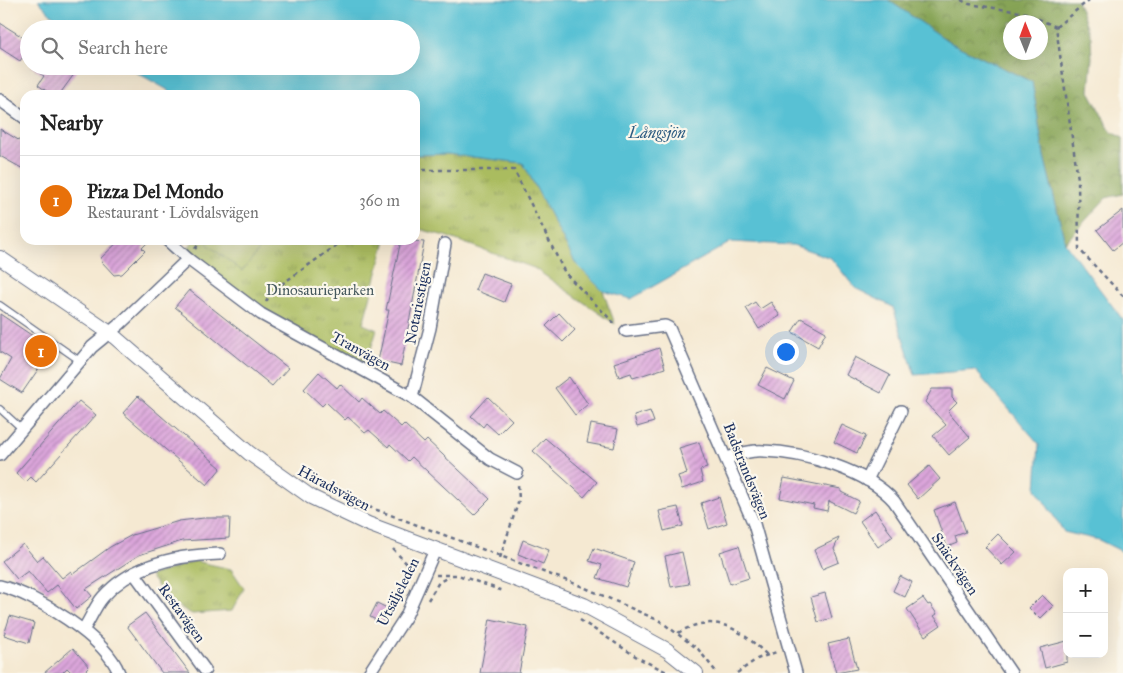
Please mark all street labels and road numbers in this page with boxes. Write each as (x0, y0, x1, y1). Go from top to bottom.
street label: Notariestigen (401, 260, 435, 346)
street label: Tranvägen (328, 327, 394, 375)
street label: Badstrandsvägen (719, 420, 775, 522)
street label: Häradsvägen (295, 461, 373, 515)
street label: Snäckvägen (928, 529, 982, 599)
street label: Utsäljeleden (373, 555, 423, 629)
street label: Restavägen (155, 580, 209, 646)

